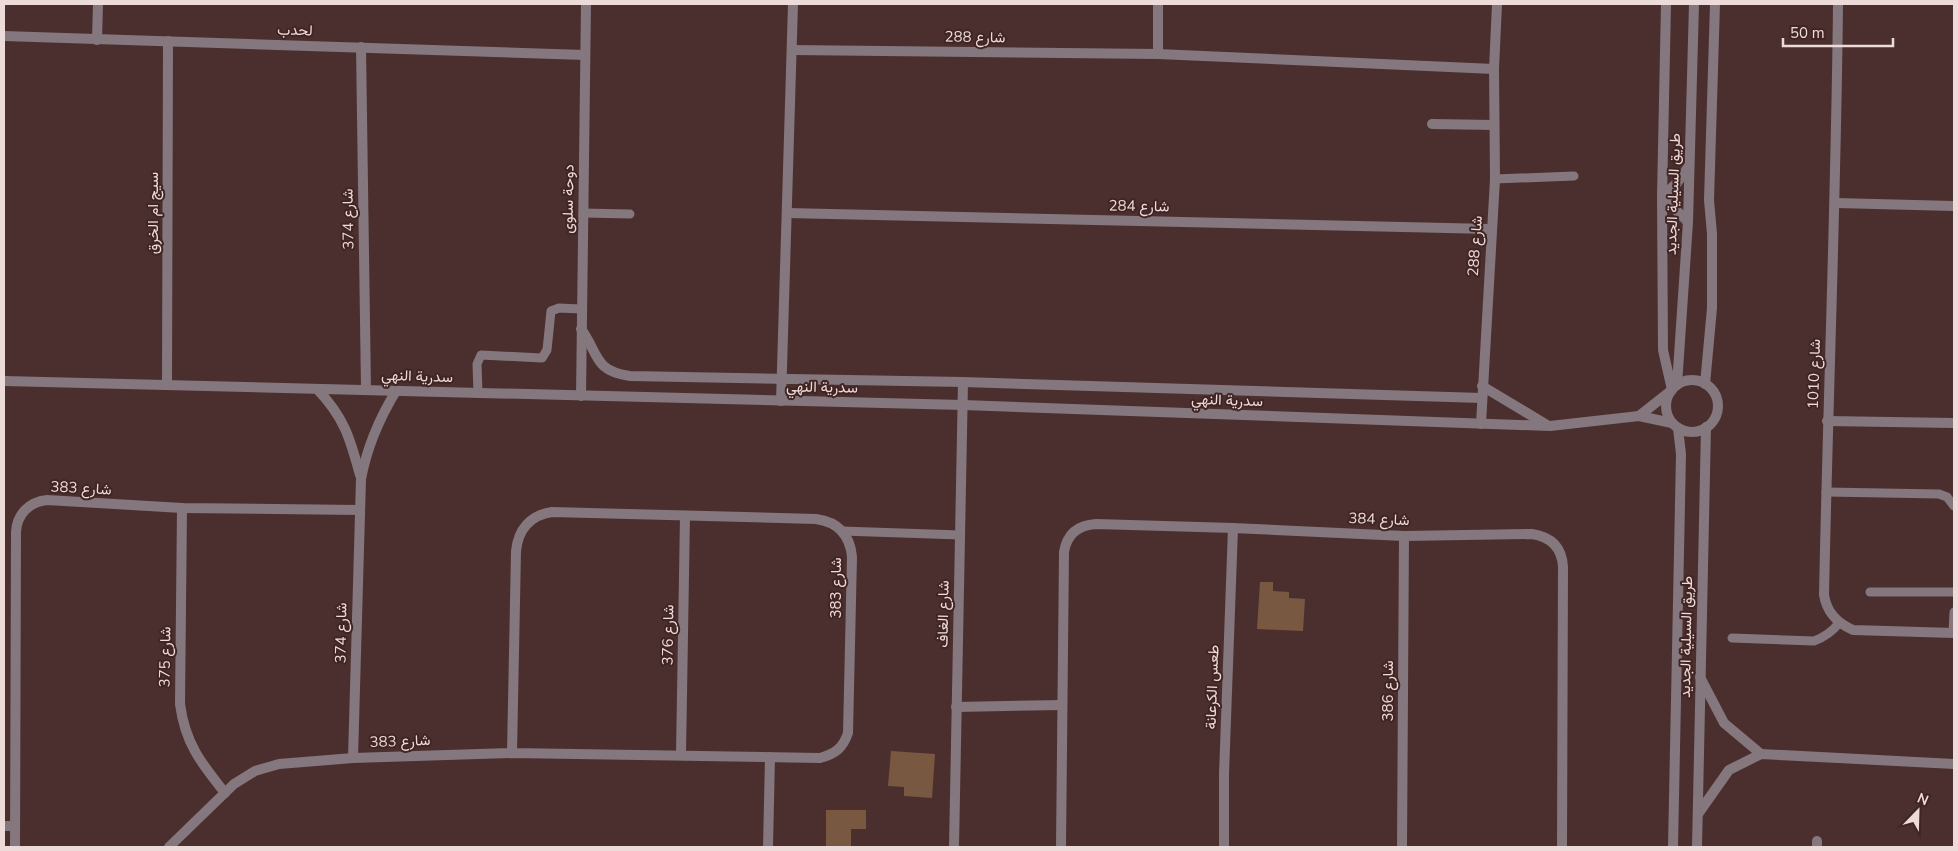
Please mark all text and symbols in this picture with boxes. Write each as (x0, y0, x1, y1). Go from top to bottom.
scale bar (1783, 15, 1893, 47)
street label: لحدب (277, 19, 313, 41)
text: 50 m (1790, 23, 1825, 43)
street label: شارع 288 (944, 26, 1006, 49)
street label: طريق السيلية الجديد (1661, 132, 1685, 255)
street label: دوحة سلوى (557, 164, 579, 234)
street label: سيج ام الخرق (143, 172, 164, 254)
street label: شارع 374 (337, 188, 360, 250)
street label: شارع 284 (1108, 195, 1170, 218)
street label: شارع 288 (1463, 215, 1488, 277)
street label: شارع 1010 (1803, 338, 1826, 409)
street label: سدرية النهي (381, 365, 453, 390)
street label: سدرية النهي (786, 376, 858, 401)
street label: سدرية النهي (1191, 389, 1263, 414)
street label: شارع 383 (50, 476, 112, 501)
street label: شارع 384 (1348, 508, 1410, 531)
street label: شارع 383 (826, 557, 847, 619)
street label: طريق السيلية الجديد (1675, 576, 1697, 698)
street label: شارع الغاف (932, 580, 955, 648)
street label: شارع 374 (330, 602, 353, 664)
street label: شارع 376 (657, 604, 680, 666)
street label: شارع 375 (154, 626, 177, 688)
street label: طعس الكرعانة (1201, 644, 1223, 730)
street label: شارع 386 (1378, 660, 1399, 722)
street label: شارع 383 (369, 730, 431, 753)
north arrow (1893, 786, 1943, 836)
text: N (1914, 789, 1931, 810)

